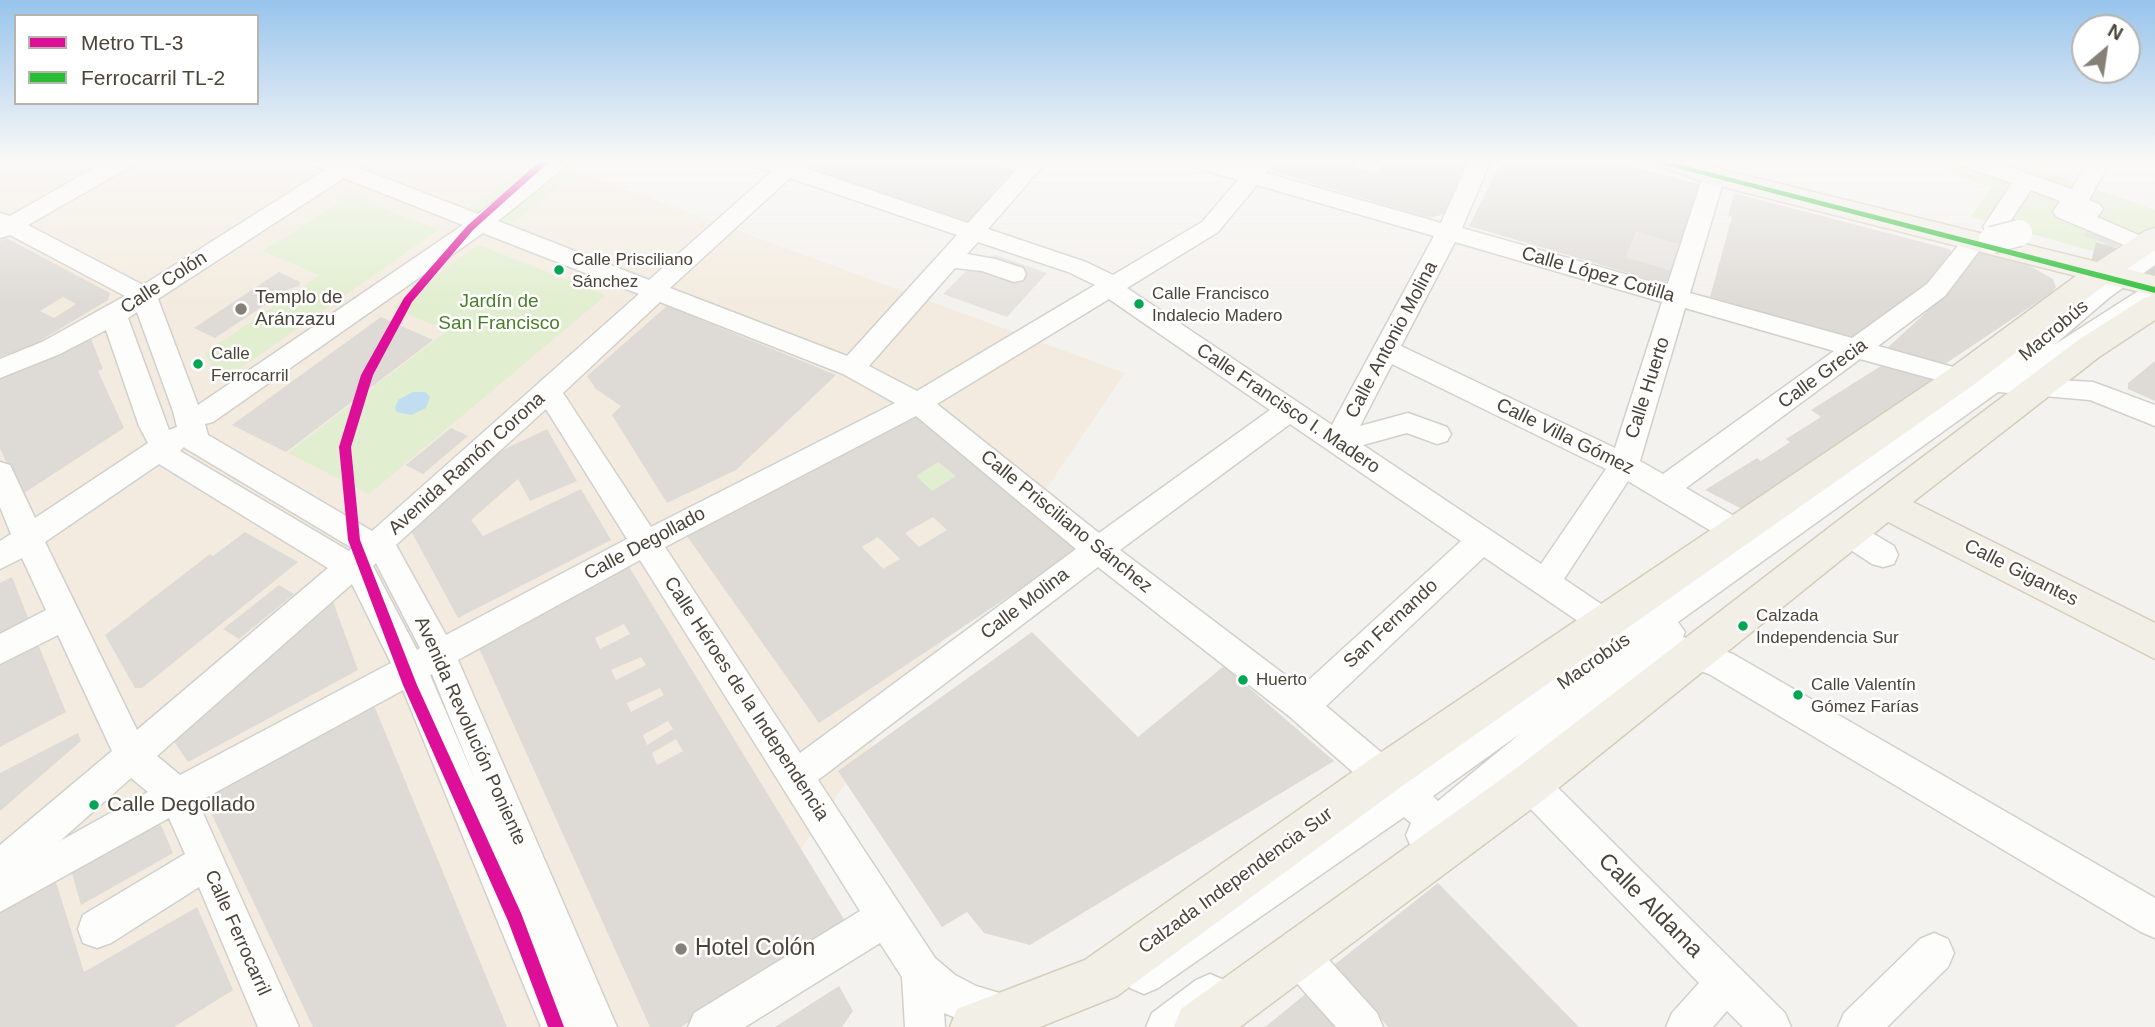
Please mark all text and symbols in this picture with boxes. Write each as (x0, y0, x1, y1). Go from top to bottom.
legend (14, 14, 259, 105)
north arrow (2071, 14, 2141, 84)
text: N (2104, 19, 2127, 44)
text: Metro TL-3 (81, 31, 183, 54)
text: Ferrocarril TL-2 (81, 66, 225, 89)
street label: Calle López Cotilla (1519, 242, 1677, 308)
street label: Calle Colón (117, 247, 211, 319)
place label: Calle Prisciliano Sánchez (572, 250, 693, 290)
street label: Calle Antonio Molina (1341, 258, 1443, 422)
marker: Calle Prisciliano Sánchez (552, 263, 566, 277)
place label: Calle Francisco Indalecio Madero (1152, 284, 1282, 324)
place label: Templo de Aránzazu (255, 287, 343, 331)
park label: Jardín de San Francisco (438, 291, 560, 335)
street label: Macrobús (2015, 295, 2093, 367)
marker: Calle Francisco Indalecio Madero (1132, 297, 1146, 311)
marker: Templo de Aránzazu (233, 301, 249, 317)
street label: Calle Huerto (1621, 334, 1675, 442)
street label: Calle Grecia (1774, 334, 1872, 414)
street label: Calle Francisco I. Madero (1192, 339, 1384, 479)
place label: Calle Ferrocarril (211, 344, 288, 384)
marker: Calle Ferrocarril (191, 357, 205, 371)
street label: Avenida Ramón Corona (384, 388, 550, 540)
street label: Calle Villa Gómez (1492, 394, 1638, 480)
street label: Calle Prisciliano Sánchez (976, 446, 1156, 598)
street label: Calle Degollado (580, 502, 710, 586)
street label: Calle Gigantes (1960, 535, 2082, 611)
street label: Calle Molina (976, 563, 1074, 645)
street label: Calle Héroes de la Independencia (658, 573, 834, 825)
street label: San Fernando (1339, 575, 1443, 673)
place label: Calzada Independencia Sur (1756, 606, 1899, 646)
street label: Avenida Revolución Poniente (409, 613, 531, 849)
marker: Calzada Independencia Sur (1736, 619, 1750, 633)
street label: Macrobús (1553, 629, 1635, 695)
place label: Huerto (1256, 670, 1307, 690)
marker: Huerto (1236, 673, 1250, 687)
place label: Calle Valentín Gómez Farías (1811, 675, 1919, 715)
marker: Calle Valentín Gómez Farías (1791, 688, 1805, 702)
place label: Calle Degollado (107, 792, 255, 818)
marker: Calle Degollado (87, 798, 101, 812)
street label: Calzada Independencia Sur (1134, 803, 1338, 959)
street label: Calle Aldama (1592, 848, 1708, 964)
street label: Calle Ferrocarril (199, 867, 275, 999)
place label: Hotel Colón (695, 935, 815, 963)
marker: Hotel Colón (673, 941, 689, 957)

